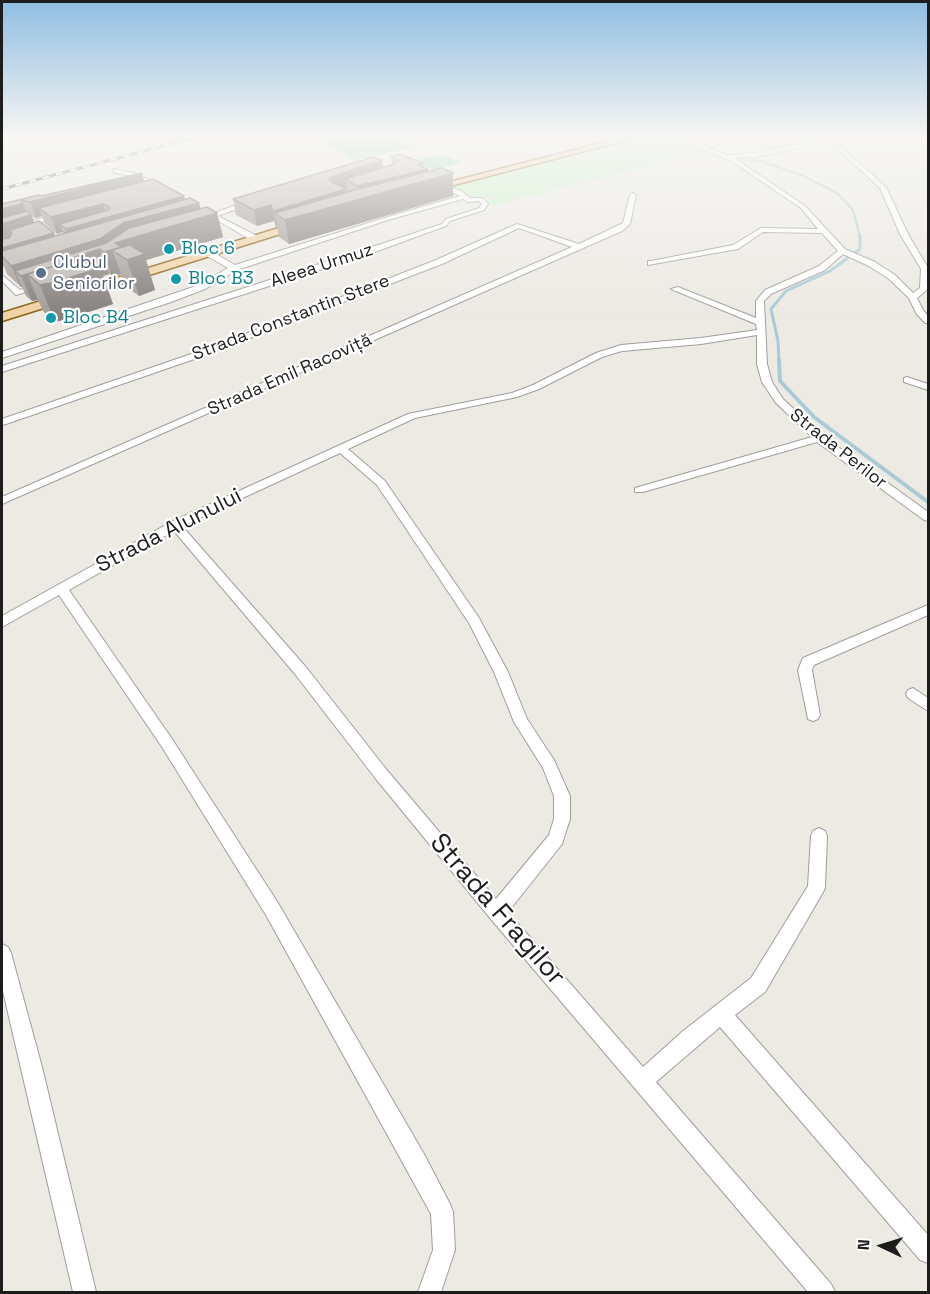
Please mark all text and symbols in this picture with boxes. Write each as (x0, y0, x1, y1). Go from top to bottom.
place label: Bloc 6 (181, 238, 235, 260)
street label: Aleea Urmuz (268, 239, 376, 293)
marker: Bloc 6 (162, 242, 176, 256)
place label: Clubul Seniorilor (53, 252, 135, 294)
marker: Clubul Seniorilor (34, 266, 48, 280)
place label: Bloc B3 (188, 268, 254, 290)
street label: Strada Constantin Stere (189, 270, 393, 366)
marker: Bloc B3 (169, 272, 183, 286)
place label: Bloc B4 (63, 307, 129, 329)
marker: Bloc B4 (44, 311, 58, 325)
street label: Strada Emil Racoviță (205, 329, 375, 421)
street label: Strada Perilor (785, 404, 891, 494)
street label: Strada Alunului (92, 483, 246, 579)
street label: Strada Fragilor (422, 827, 572, 993)
north arrow (852, 1216, 912, 1276)
text: N (853, 1239, 874, 1251)

